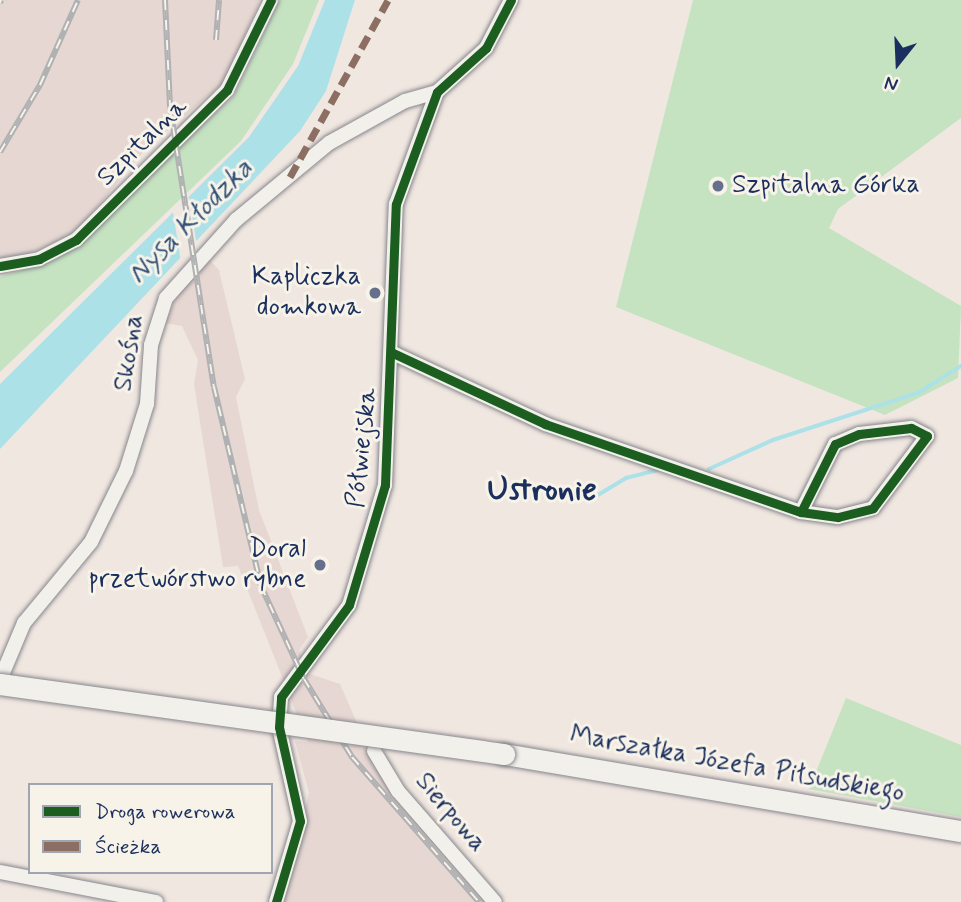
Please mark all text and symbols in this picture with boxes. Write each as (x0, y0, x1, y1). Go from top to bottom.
north arrow (863, 28, 933, 98)
text: N (881, 70, 901, 97)
street label: Szpitalna (91, 92, 195, 194)
water label: Nysa Kłodzka (122, 153, 260, 291)
place label: Szpitalna Górka (732, 170, 920, 202)
marker: Szpitalna Górka (710, 178, 726, 194)
place label: Kapliczka domkowa (252, 262, 361, 324)
marker: Kapliczka domkowa (367, 285, 383, 301)
street label: Skośna (109, 312, 151, 394)
street label: Półwiejska (341, 387, 385, 509)
district label: Ustronie (487, 471, 597, 511)
place label: Doral przetwórstwo rybne (87, 534, 306, 596)
marker: Doral przetwórstwo rybne (312, 557, 328, 573)
street label: Marszałka Józefa Piłsudskiego (568, 720, 906, 810)
street label: Sierpowa (408, 767, 492, 859)
legend (28, 783, 273, 874)
text: Droga rowerowa (95, 798, 236, 826)
text: Ścieżka (95, 833, 161, 861)

